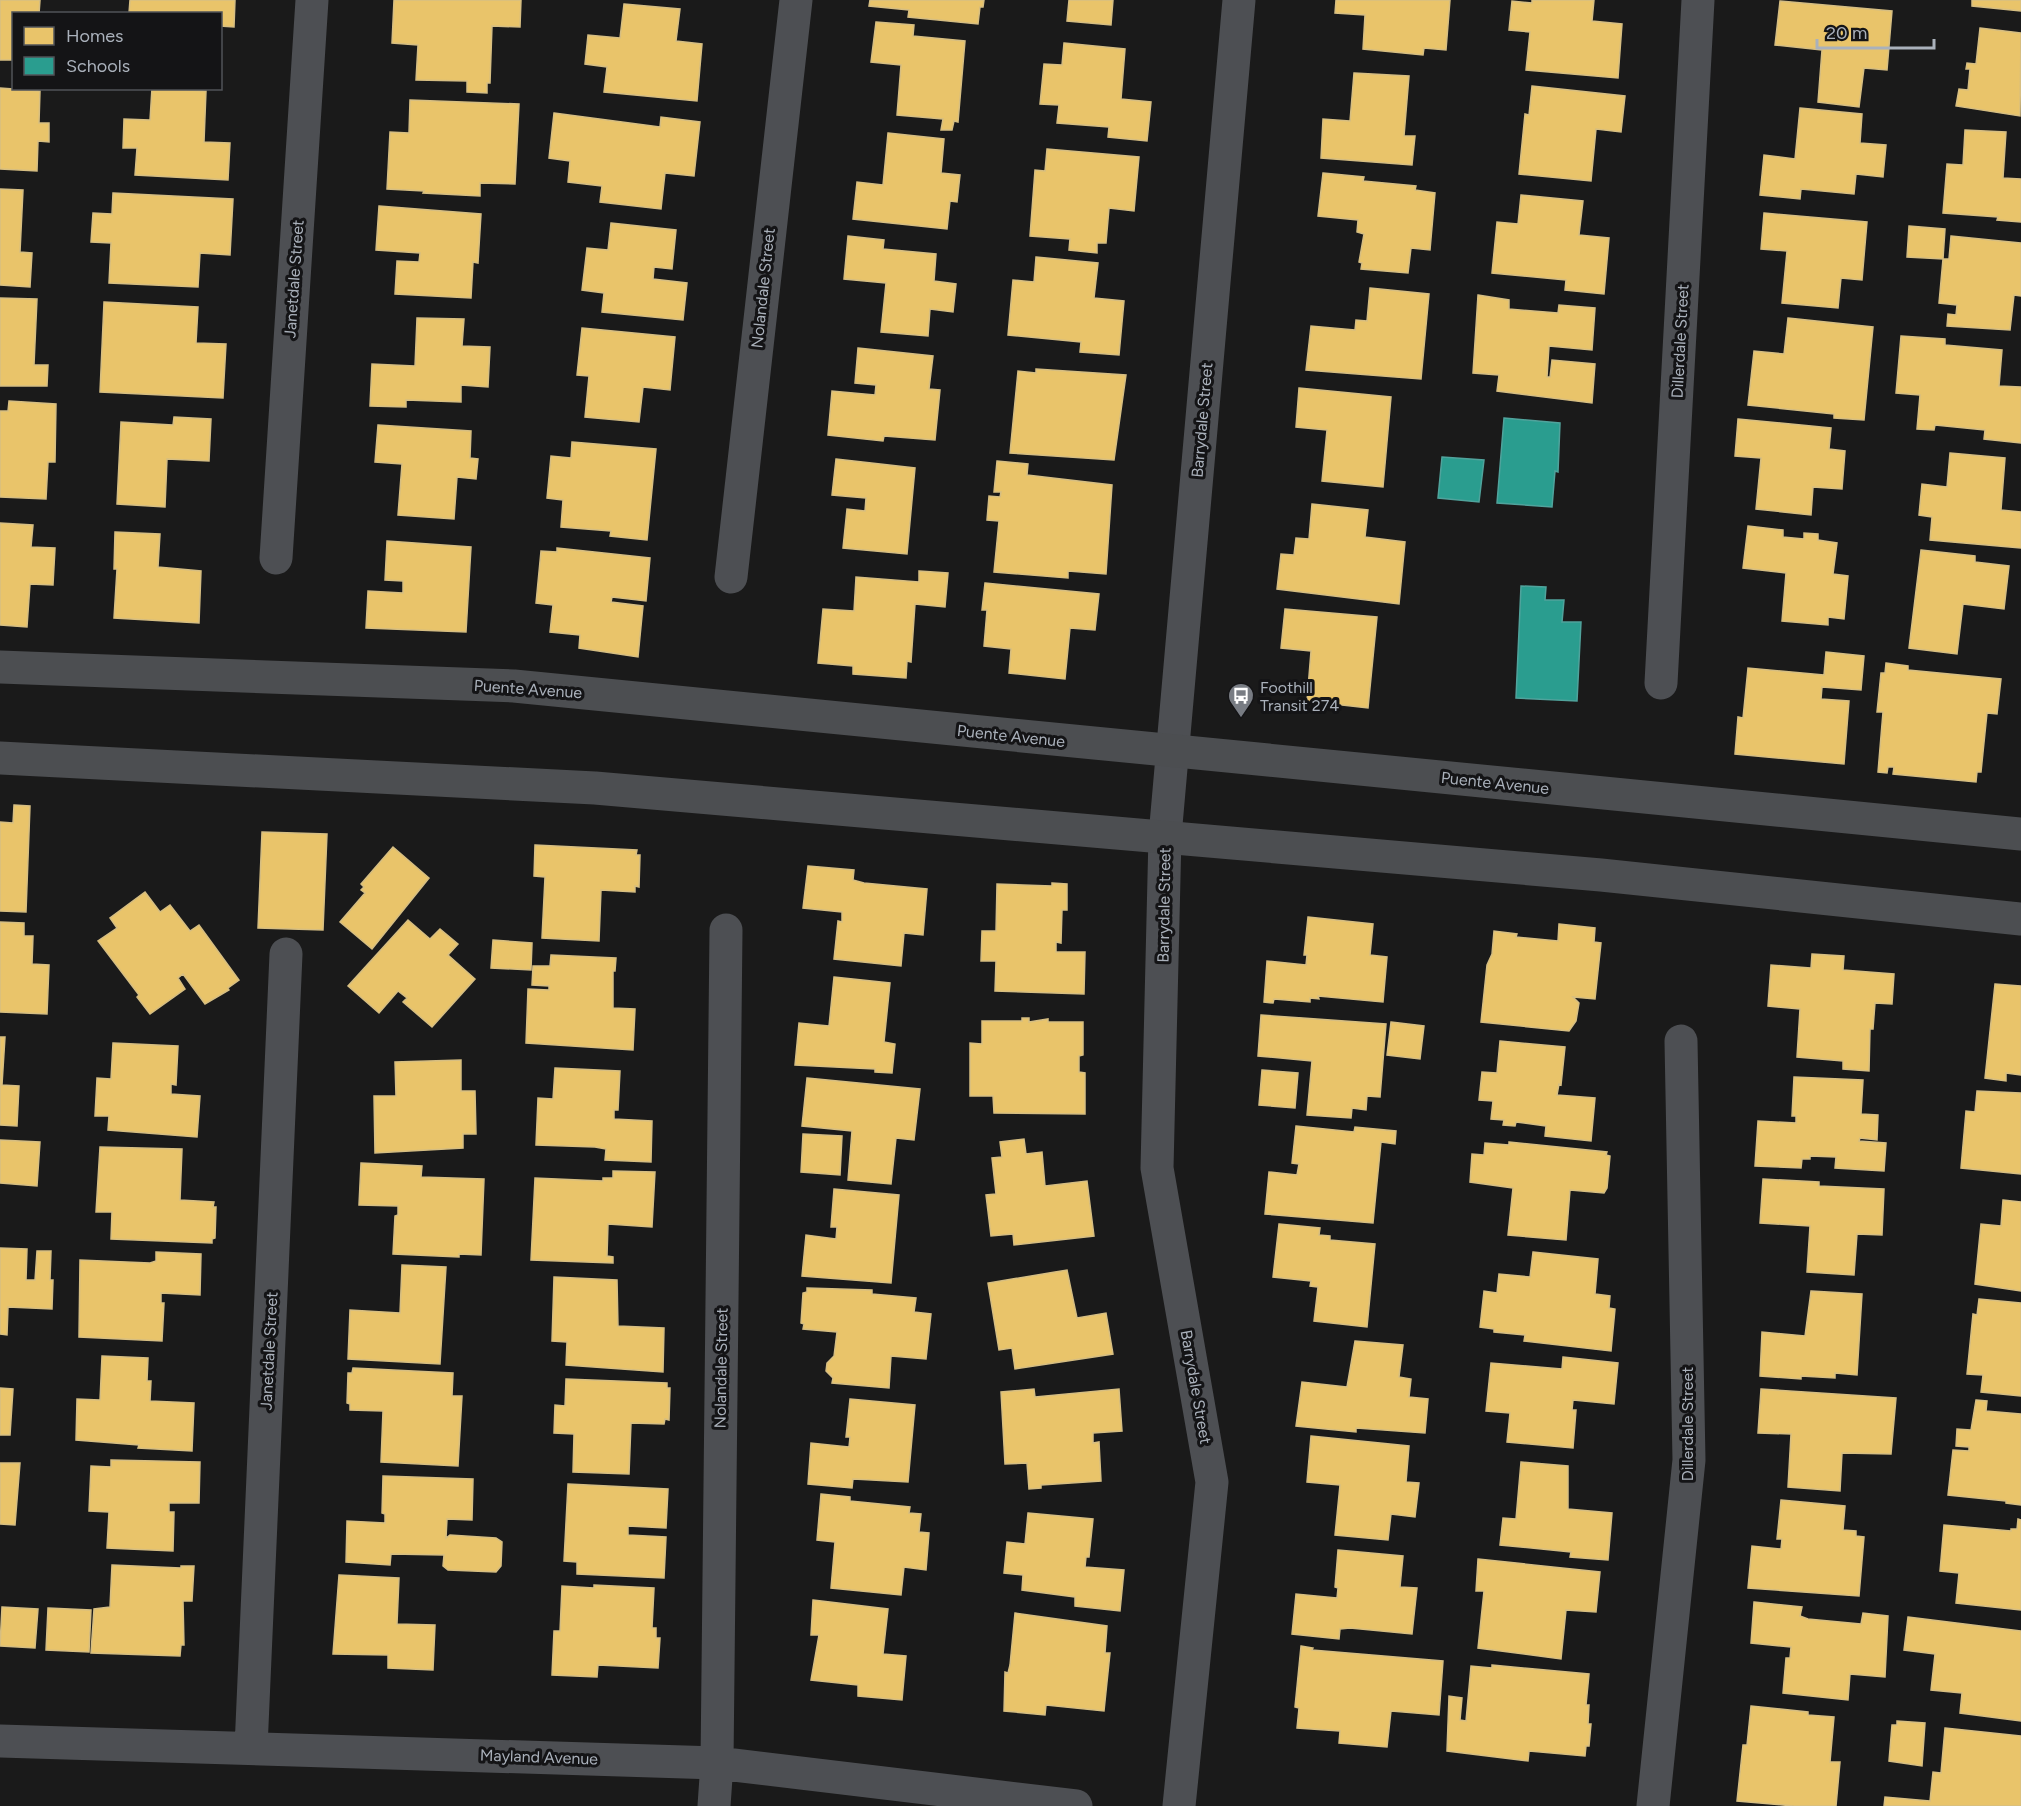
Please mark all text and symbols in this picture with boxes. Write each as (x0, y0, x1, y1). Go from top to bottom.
legend (12, 12, 222, 90)
scale bar (1817, 12, 1934, 50)
text: 20 m (1826, 22, 1867, 44)
text: Homes (66, 25, 124, 47)
text: Schools (66, 55, 130, 77)
street label: Janetdale Street (280, 219, 308, 339)
street label: Nolandale Street (747, 227, 779, 349)
street label: Dillerdale Street (1668, 283, 1692, 399)
street label: Barrydale Street (1188, 362, 1216, 478)
street label: Puente Avenue (473, 676, 583, 702)
place label: Foothill Transit 274 (1260, 678, 1339, 715)
bus stop icon: Foothill Transit 274 (1226, 681, 1256, 719)
street label: Puente Avenue (956, 721, 1066, 751)
street label: Puente Avenue (1440, 768, 1550, 798)
street label: Barrydale Street (1153, 847, 1175, 963)
street label: Janetdale Street (256, 1291, 282, 1411)
street label: Nolandale Street (710, 1307, 732, 1429)
street label: Barrydale Street (1177, 1328, 1215, 1446)
street label: Dillerdale Street (1678, 1367, 1697, 1481)
street label: Mayland Avenue (480, 1745, 599, 1769)

